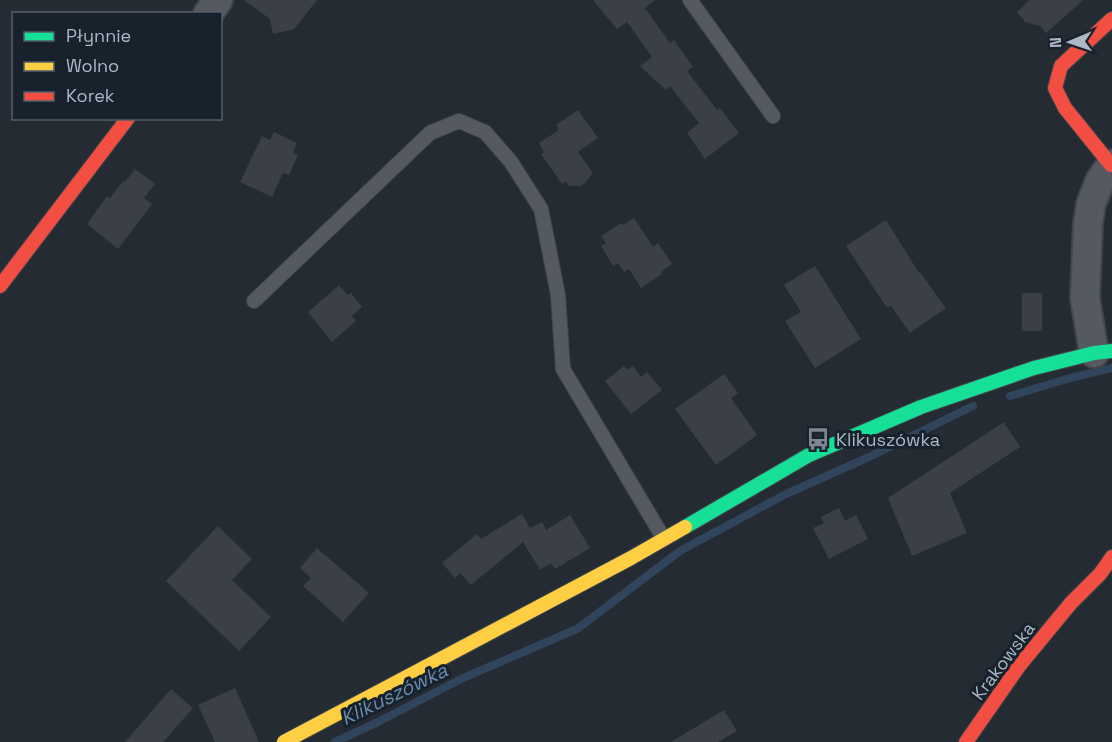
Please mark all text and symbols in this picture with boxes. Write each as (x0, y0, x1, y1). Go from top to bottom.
legend (12, 12, 222, 120)
north arrow (1040, 12, 1100, 72)
text: Płynnie (66, 24, 131, 47)
text: N (1045, 37, 1066, 48)
text: Wolno (66, 54, 119, 77)
text: Korek (66, 84, 115, 107)
bus stop icon: Klikuszówka (805, 426, 831, 452)
place label: Klikuszówka (836, 428, 940, 451)
street label: Krakowska (966, 617, 1040, 705)
water label: Klikuszówka (336, 657, 452, 731)

